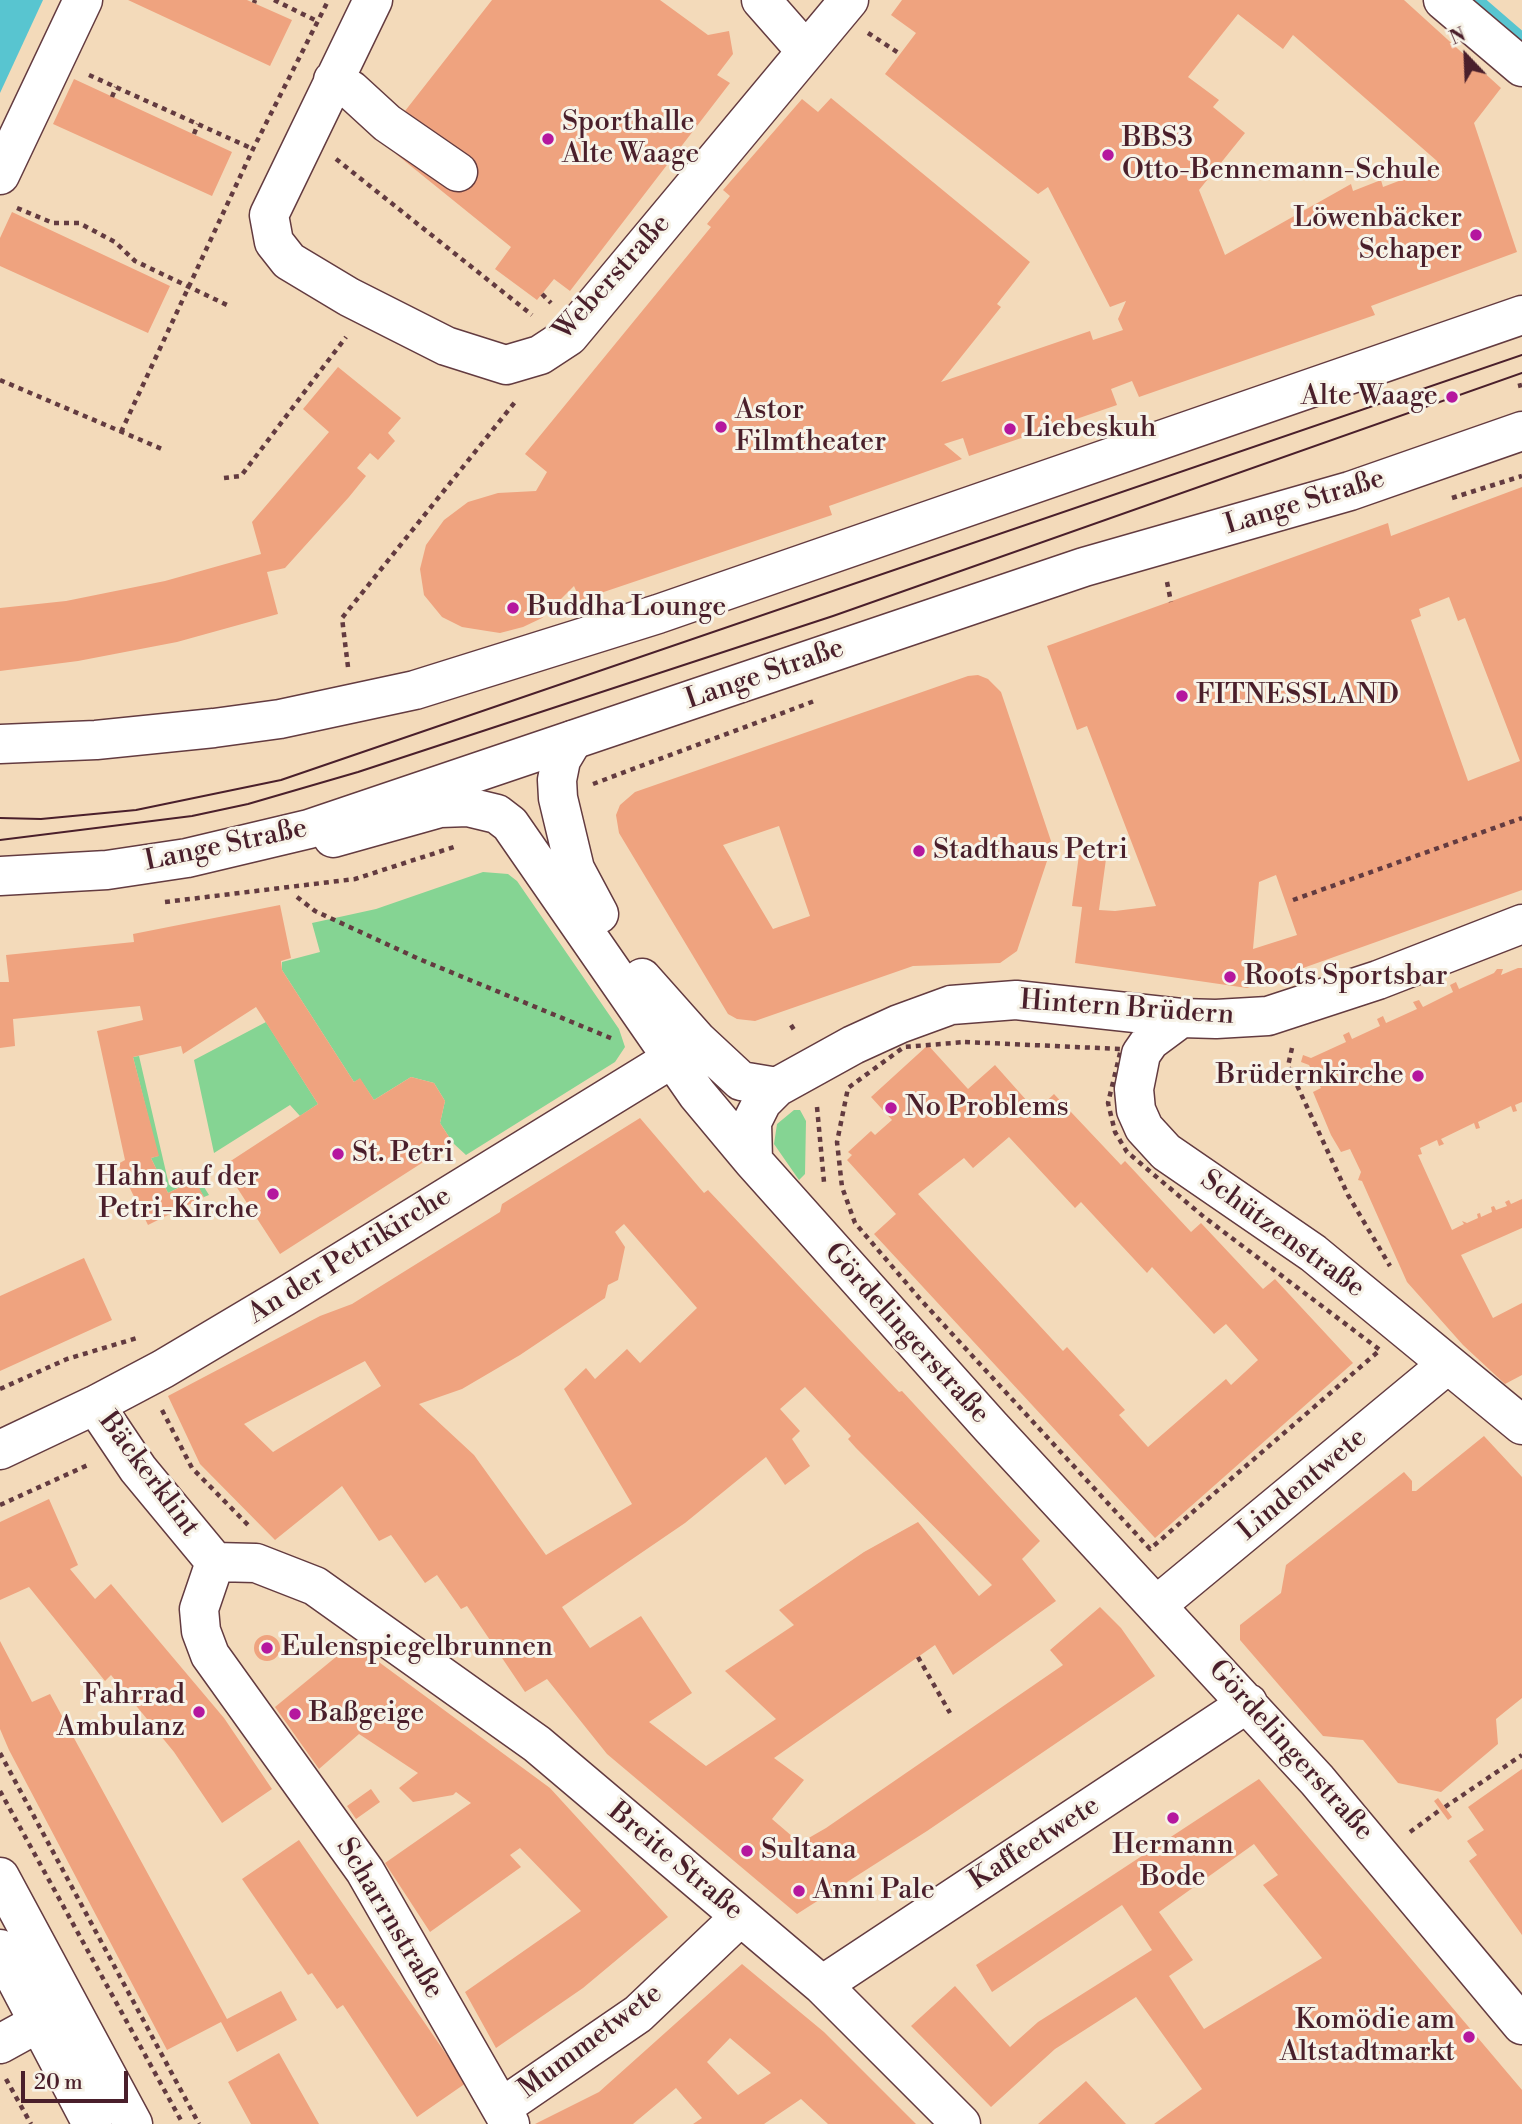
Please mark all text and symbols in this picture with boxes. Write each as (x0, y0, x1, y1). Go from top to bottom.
north arrow (1431, 21, 1501, 91)
text: N (1446, 23, 1469, 51)
place label: Sporthalle Alte Waage (562, 106, 699, 172)
place label: BBS3 Otto-Bennemann-Schule (1122, 122, 1440, 188)
marker: Sporthalle Alte Waage (540, 131, 556, 147)
marker: BBS3 Otto-Bennemann-Schule (1100, 147, 1116, 163)
place label: Löwenbäcker Schaper (1293, 202, 1462, 268)
street label: Weberstraße (548, 208, 678, 348)
marker: Löwenbäcker Schaper (1468, 227, 1484, 243)
place label: Alte Waage (1301, 380, 1438, 414)
marker: Alte Waage (1444, 389, 1460, 405)
place label: Astor Filmtheater (735, 394, 886, 460)
place label: Liebeskuh (1024, 412, 1156, 446)
marker: Astor Filmtheater (713, 419, 729, 435)
marker: Liebeskuh (1002, 421, 1018, 437)
street label: Lange Straße (1221, 463, 1389, 543)
place label: Buddha Lounge (527, 591, 726, 625)
marker: Buddha Lounge (505, 600, 521, 616)
street label: Lange Straße (681, 632, 849, 718)
place label: FITNESSLAND (1196, 679, 1399, 713)
marker: FITNESSLAND (1174, 688, 1190, 704)
street label: Lange Straße (142, 812, 310, 880)
place label: Stadthaus Petri (933, 834, 1128, 868)
marker: Stadthaus Petri (911, 843, 927, 859)
place label: Roots Sportsbar (1244, 960, 1448, 994)
marker: Roots Sportsbar (1222, 969, 1238, 985)
street label: Hintern Brüdern (1019, 985, 1235, 1033)
place label: Brüdernkirche (1216, 1059, 1404, 1093)
marker: Brüdernkirche (1410, 1068, 1426, 1084)
place label: No Problems (905, 1091, 1069, 1125)
marker: No Problems (883, 1100, 899, 1116)
place label: St. Petri (352, 1137, 453, 1171)
marker: St. Petri (330, 1146, 346, 1162)
place label: Hahn auf der Petri-Kirche (95, 1161, 259, 1227)
street label: Schützenstraße (1193, 1164, 1371, 1306)
street label: An der Petrikirche (242, 1180, 458, 1332)
marker: Hahn auf der Petri-Kirche (265, 1186, 281, 1202)
street label: Gördelingerstraße (816, 1237, 996, 1431)
street label: Bäckerklint (90, 1406, 206, 1544)
street label: Lindentwete (1232, 1421, 1374, 1549)
place label: Eulenspiegelbrunnen (281, 1631, 553, 1665)
marker: Eulenspiegelbrunnen (259, 1640, 275, 1656)
street label: Gördelingerstraße (1200, 1654, 1380, 1848)
place label: Fahrrad Ambulanz (57, 1679, 185, 1745)
place label: Baßgeige (309, 1697, 424, 1731)
marker: Fahrrad Ambulanz (191, 1704, 207, 1720)
marker: Baßgeige (287, 1706, 303, 1722)
street label: Kaffeetwete (964, 1789, 1106, 1899)
street label: Breite Straße (601, 1796, 749, 1928)
marker: Hermann Bode (1165, 1810, 1181, 1826)
place label: Hermann Bode (1112, 1829, 1234, 1895)
street label: Scharrnstraße (328, 1833, 450, 2005)
place label: Sultana (761, 1834, 857, 1868)
marker: Sultana (739, 1843, 755, 1859)
place label: Anni Pale (813, 1874, 935, 1908)
marker: Anni Pale (791, 1883, 807, 1899)
street label: Mummetwete (513, 1977, 669, 2107)
place label: Komödie am Altstadtmarkt (1280, 2004, 1455, 2070)
marker: Komödie am Altstadtmarkt (1461, 2029, 1477, 2045)
scale bar (24, 2058, 131, 2102)
text: 20 m (34, 2070, 83, 2096)

